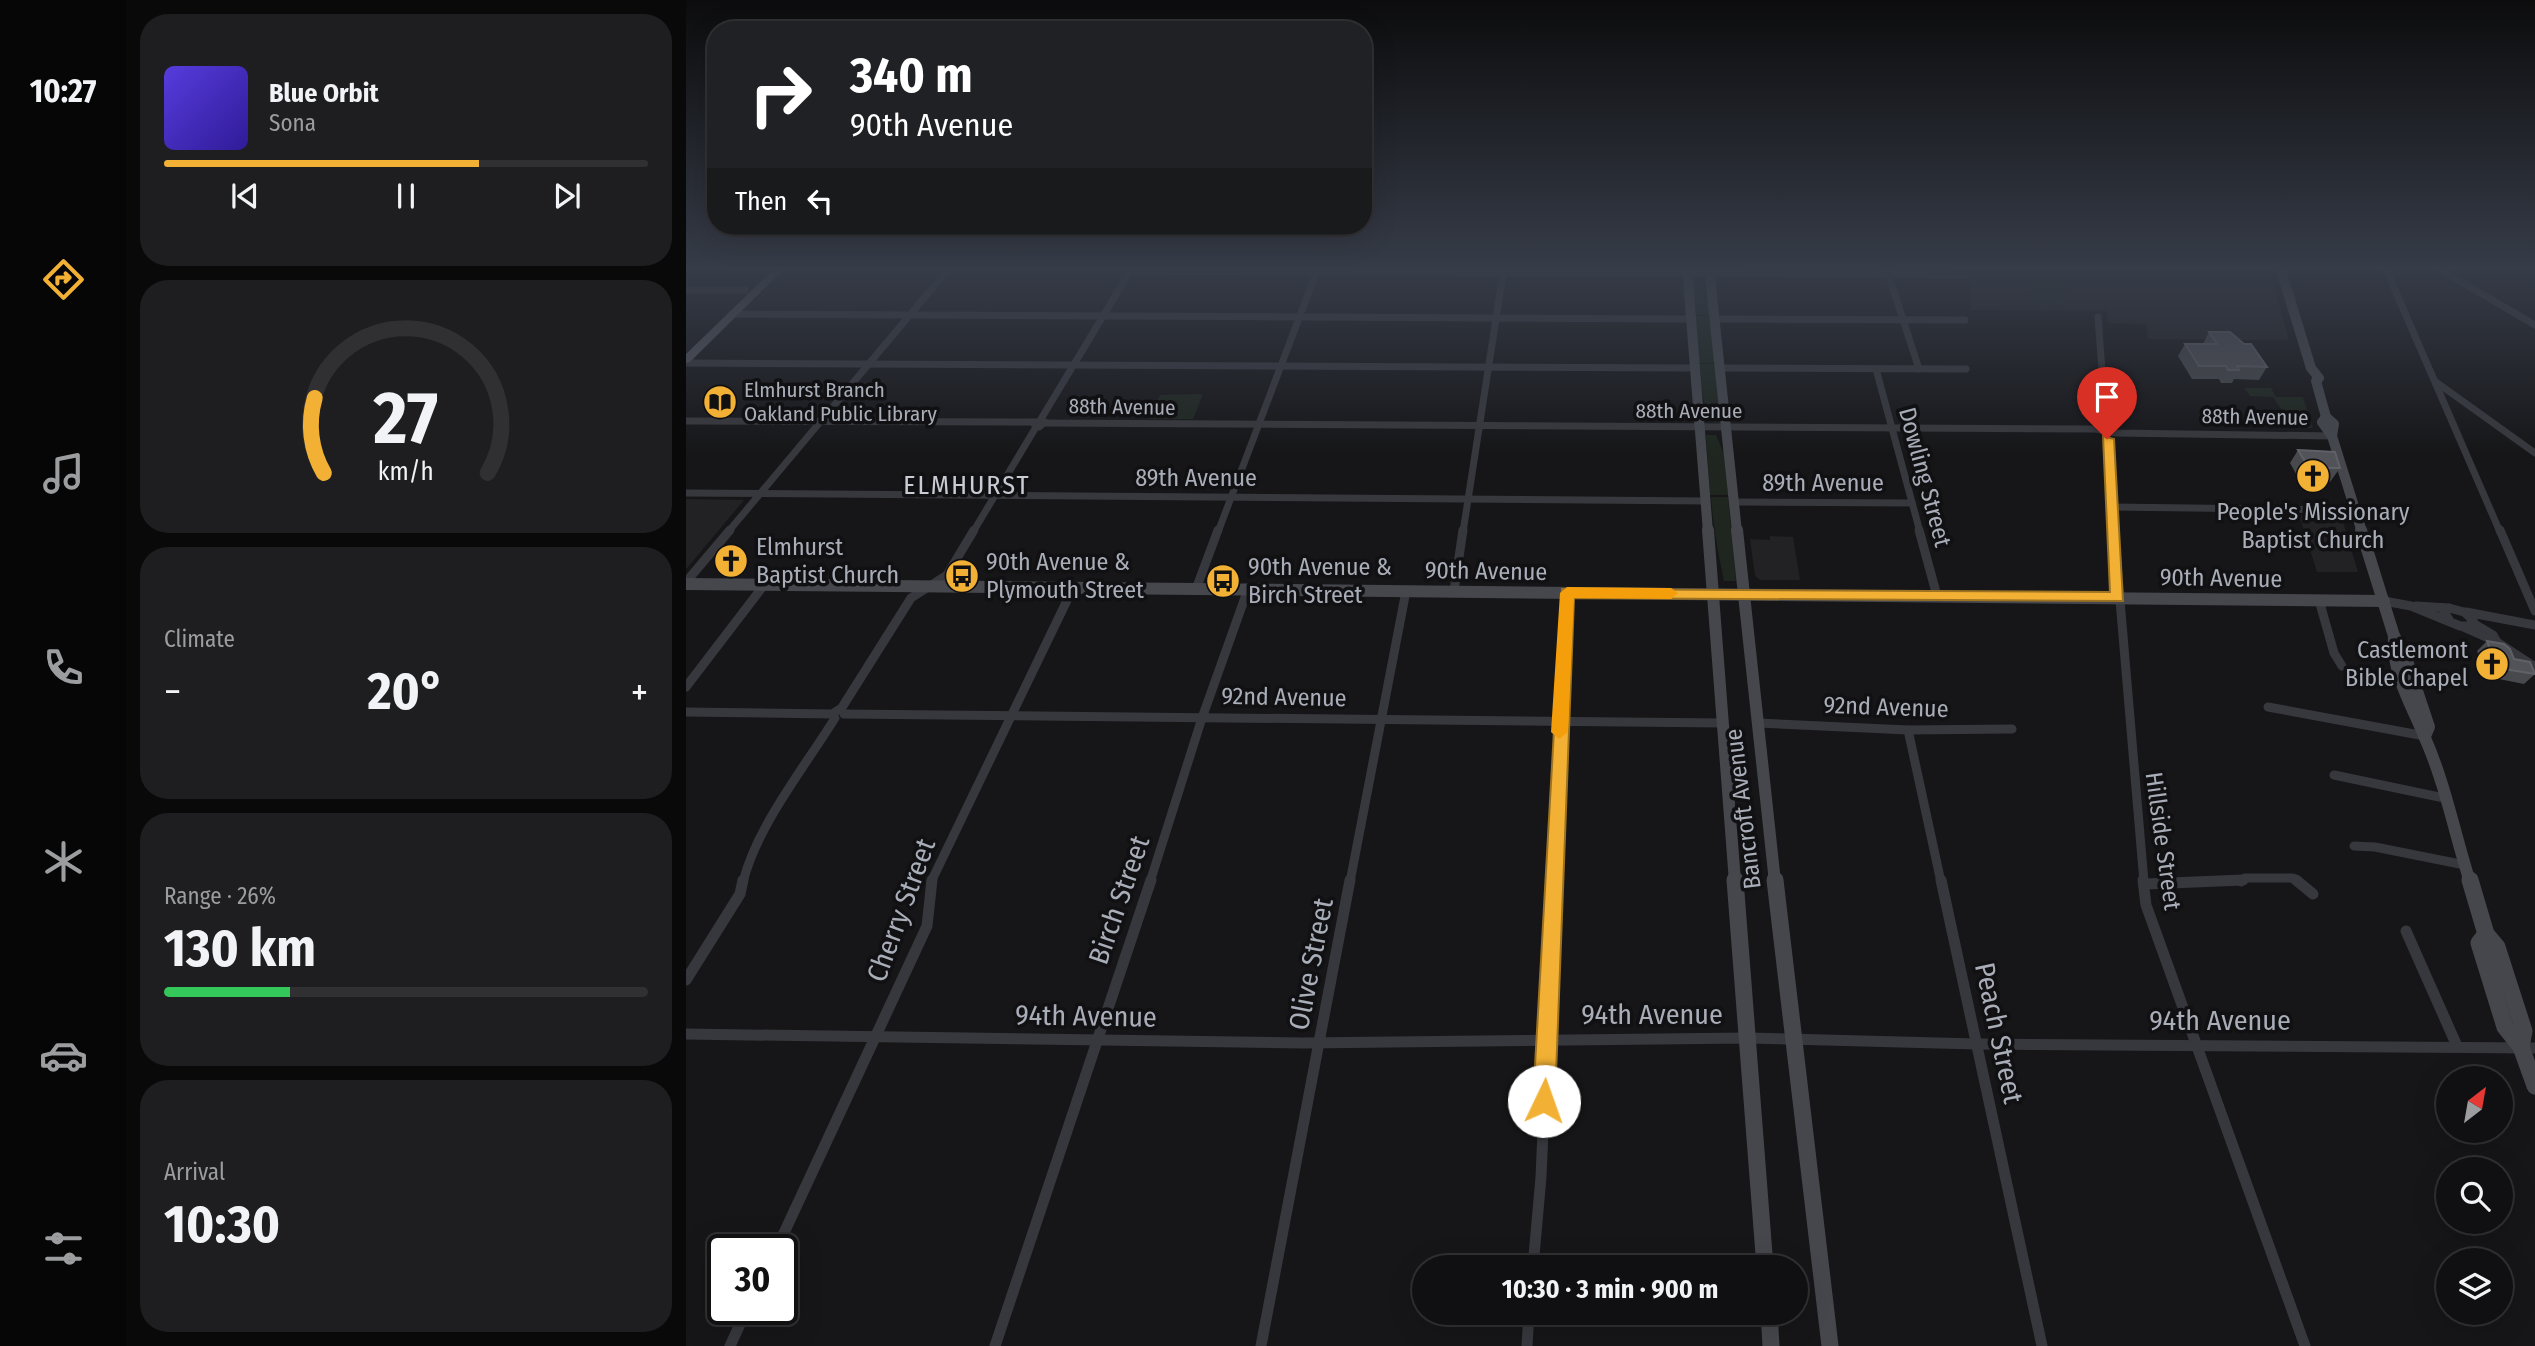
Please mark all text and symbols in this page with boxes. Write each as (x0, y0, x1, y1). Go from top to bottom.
text: 340 m (850, 46, 973, 105)
icon: right (735, 49, 826, 140)
text: 10:27 (30, 72, 96, 110)
text: Blue Orbit (269, 78, 379, 109)
text: 90th Avenue (850, 106, 1013, 144)
text: Sona (269, 109, 316, 137)
icon: previous (226, 177, 264, 215)
icon: pause (387, 177, 425, 215)
icon: next (548, 177, 586, 215)
icon: left (801, 182, 839, 220)
text: Then (735, 186, 787, 217)
icon: directions (39, 255, 88, 304)
pin (2077, 367, 2137, 439)
text: 27 (373, 375, 438, 462)
place label: Elmhurst Branch Oakland Public Library (744, 377, 937, 427)
icon: arrive (2088, 378, 2126, 416)
library icon: Elmhurst Branch Oakland Public Library (701, 383, 739, 421)
street label: 88th Avenue (1068, 393, 1176, 421)
street label: 88th Avenue (1636, 398, 1742, 424)
street label: 88th Avenue (2201, 403, 2309, 431)
street label: Dowling Street (1893, 404, 1957, 550)
icon: music (39, 449, 88, 498)
text: km/h (378, 456, 434, 486)
church icon: People's Missionary Baptist Church (2294, 457, 2332, 495)
street label: 89th Avenue (1135, 464, 1257, 492)
street label: 89th Avenue (1762, 469, 1884, 497)
district label: ELMHURST (903, 470, 1031, 501)
place label: People's Missionary Baptist Church (2217, 498, 2410, 554)
place label: Elmhurst Baptist Church (756, 533, 899, 589)
church icon: Elmhurst Baptist Church (712, 542, 750, 580)
place label: 90th Avenue & Plymouth Street (986, 548, 1144, 604)
place label: 90th Avenue & Birch Street (1248, 553, 1392, 609)
street label: 90th Avenue (1425, 556, 1547, 586)
bus stop icon: 90th Avenue & Plymouth Street (943, 557, 981, 595)
bus stop icon: 90th Avenue & Birch Street (1204, 562, 1242, 600)
street label: 90th Avenue (2160, 563, 2282, 593)
text: Climate (164, 625, 235, 653)
place label: Castlemont Bible Chapel (2345, 636, 2468, 692)
icon: phone (39, 643, 88, 692)
church icon: Castlemont Bible Chapel (2473, 645, 2511, 683)
text: 20° (368, 660, 444, 723)
text: − (164, 669, 181, 715)
text: + (631, 669, 648, 715)
street label: 92nd Avenue (1221, 682, 1347, 712)
street label: 92nd Avenue (1823, 691, 1949, 723)
street label: Bancroft Avenue (1719, 727, 1767, 891)
street label: Hillside Street (2139, 770, 2187, 912)
street label: Birch Street (1082, 831, 1157, 969)
street label: Cherry Street (860, 833, 942, 986)
icon: climate (39, 837, 88, 886)
text: Range · 26% (164, 882, 276, 910)
street label: Olive Street (1282, 894, 1340, 1033)
text: 130 km (164, 917, 316, 980)
street label: Peach Street (1968, 959, 2030, 1107)
street label: 94th Avenue (1015, 998, 1157, 1034)
street label: 94th Avenue (1581, 998, 1723, 1031)
street label: 94th Avenue (2149, 1004, 2291, 1037)
icon: car (39, 1031, 88, 1080)
position arrow (1507, 1064, 1581, 1138)
north arrow (2436, 1066, 2513, 1143)
map controls (2436, 1066, 2513, 1325)
button: search (2436, 1157, 2513, 1234)
text: Arrival (164, 1158, 225, 1186)
text: 10:30 (164, 1193, 280, 1256)
icon: filters (39, 1224, 88, 1273)
speed limit sign: 30 (707, 1234, 798, 1325)
button: layers (2436, 1248, 2513, 1325)
text: 10:30 · 3 min · 900 m (1502, 1274, 1718, 1305)

